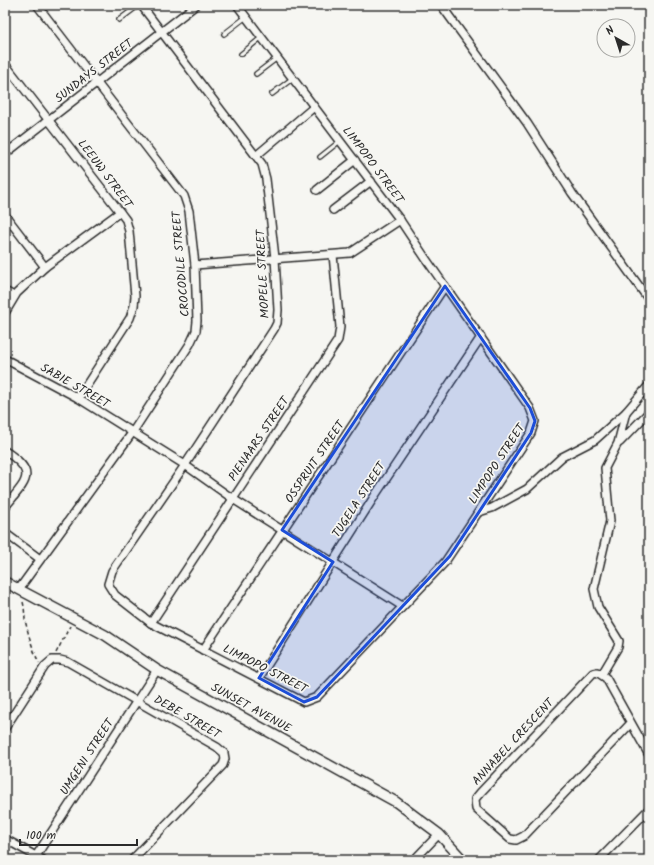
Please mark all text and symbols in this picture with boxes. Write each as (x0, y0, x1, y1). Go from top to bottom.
north arrow (596, 18, 636, 58)
text: N (602, 22, 619, 40)
street label: SUNDAYS STREET (51, 33, 139, 108)
street label: LIMPOPO STREET (338, 122, 409, 209)
street label: LEEUW STREET (73, 135, 138, 214)
street label: CROCODILE STREET (167, 209, 195, 318)
street label: MOPELE STREET (251, 227, 275, 319)
street label: SABIE STREET (37, 358, 115, 414)
street label: PIENAARS STREET (224, 392, 295, 485)
street label: OSSPRUIT STREET (280, 416, 351, 507)
street label: LIMPOPO STREET (464, 419, 531, 508)
street label: TUGELA STREET (327, 457, 391, 542)
street label: LIMPOPO STREET (219, 640, 312, 699)
street label: SUNSET AVENUE (207, 678, 296, 738)
street label: DEBE STREET (150, 690, 225, 745)
street label: ANNABEL CRESCENT (467, 693, 560, 790)
street label: UMGENI STREET (55, 714, 120, 799)
scale bar (20, 821, 137, 847)
text: 100 m (26, 826, 57, 845)

